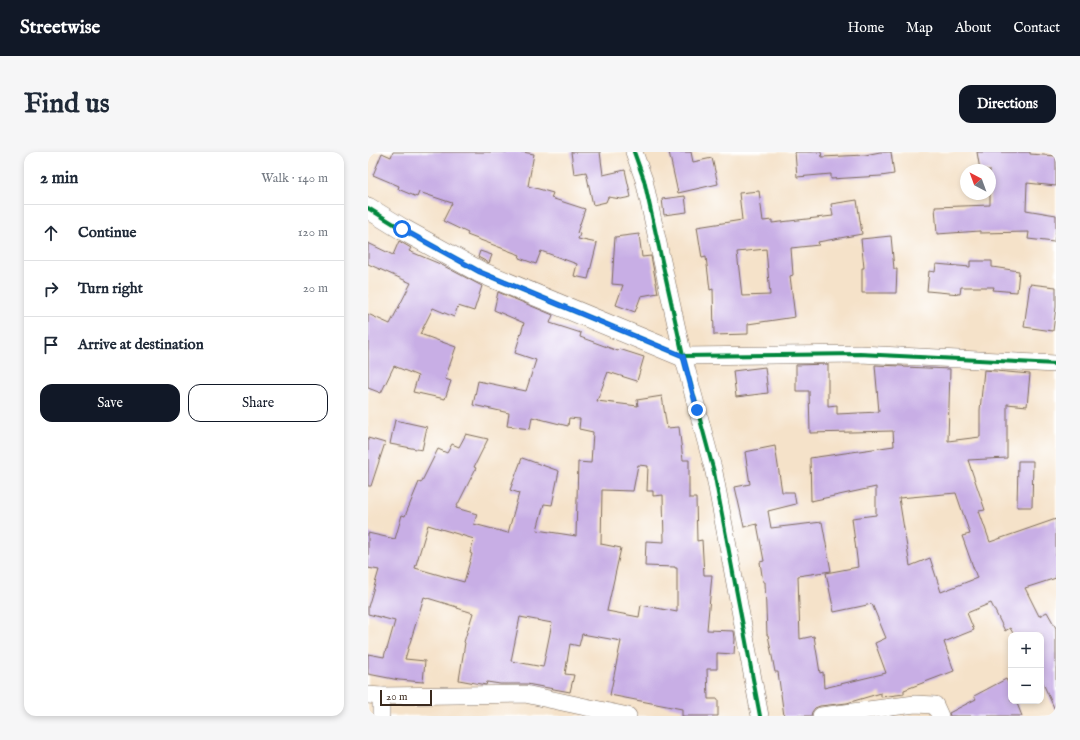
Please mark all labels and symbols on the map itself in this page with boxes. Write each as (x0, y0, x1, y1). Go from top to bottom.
north arrow (960, 164, 996, 200)
route start (393, 220, 411, 238)
route end (688, 401, 706, 419)
scale bar (380, 688, 432, 707)

